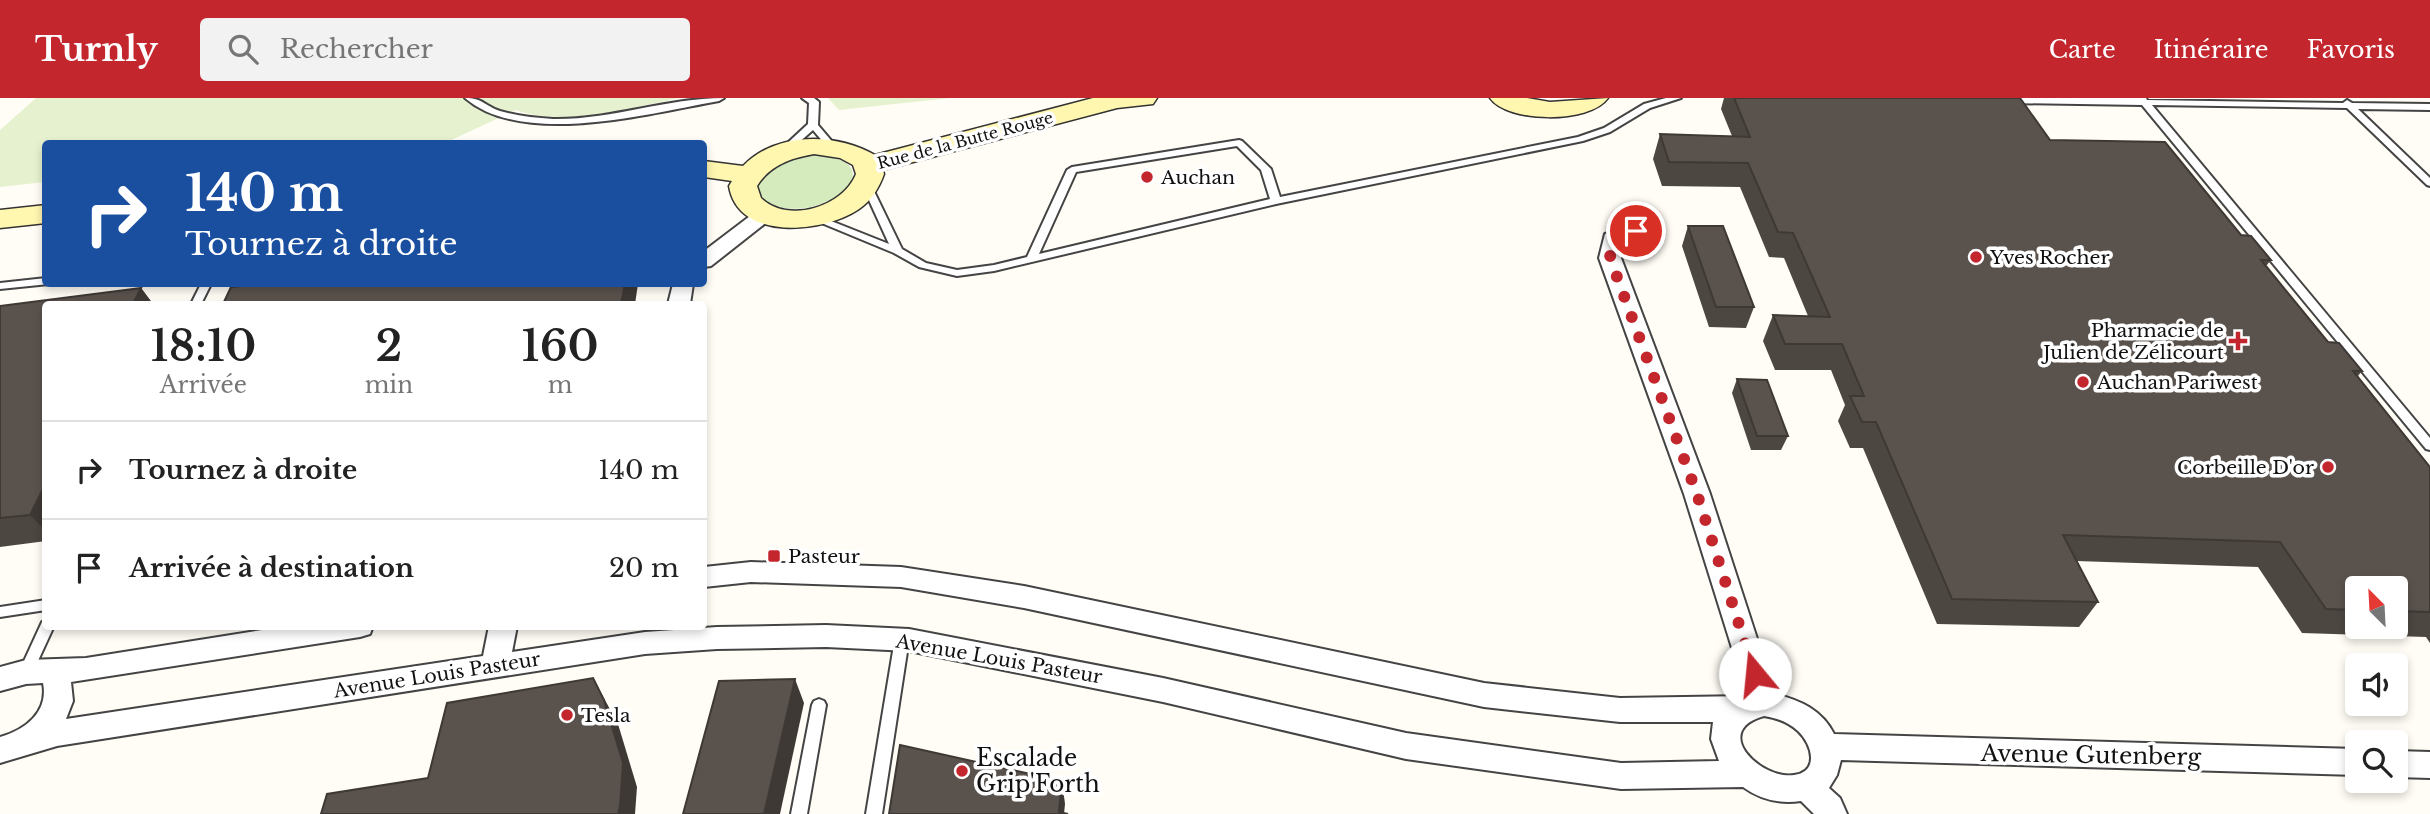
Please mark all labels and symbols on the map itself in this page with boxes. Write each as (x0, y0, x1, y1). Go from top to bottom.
street label: Rue de la Butte Rouge (875, 107, 1055, 173)
place label: Auchan (1160, 166, 1235, 189)
marker: Auchan (1139, 169, 1155, 185)
pin (1606, 201, 1666, 261)
place label: Yves Rocher (1989, 246, 2110, 269)
marker: Yves Rocher (1968, 249, 1984, 265)
place label: Pharmacie de Julien de Zélicourt (2040, 319, 2225, 364)
marker: Pharmacie de Julien de Zélicourt (2230, 333, 2246, 349)
place label: Auchan Pariwest (2096, 371, 2259, 394)
marker: Auchan Pariwest (2075, 374, 2091, 390)
place label: Corbeille D'or (2177, 456, 2314, 479)
marker: Corbeille D'or (2320, 459, 2336, 475)
place label: Pasteur (788, 545, 860, 568)
marker: Pasteur (766, 548, 782, 564)
north arrow (2345, 576, 2408, 639)
street label: Avenue Louis Pasteur (893, 629, 1104, 688)
position arrow (1718, 637, 1792, 711)
street label: Avenue Louis Pasteur (331, 647, 542, 703)
place label: Tesla (581, 704, 631, 727)
marker: Tesla (559, 707, 575, 723)
street label: Avenue Gutenberg (1980, 739, 2202, 771)
place label: Escalade Grip'Forth (976, 744, 1100, 798)
marker: Escalade Grip'Forth (954, 763, 970, 779)

